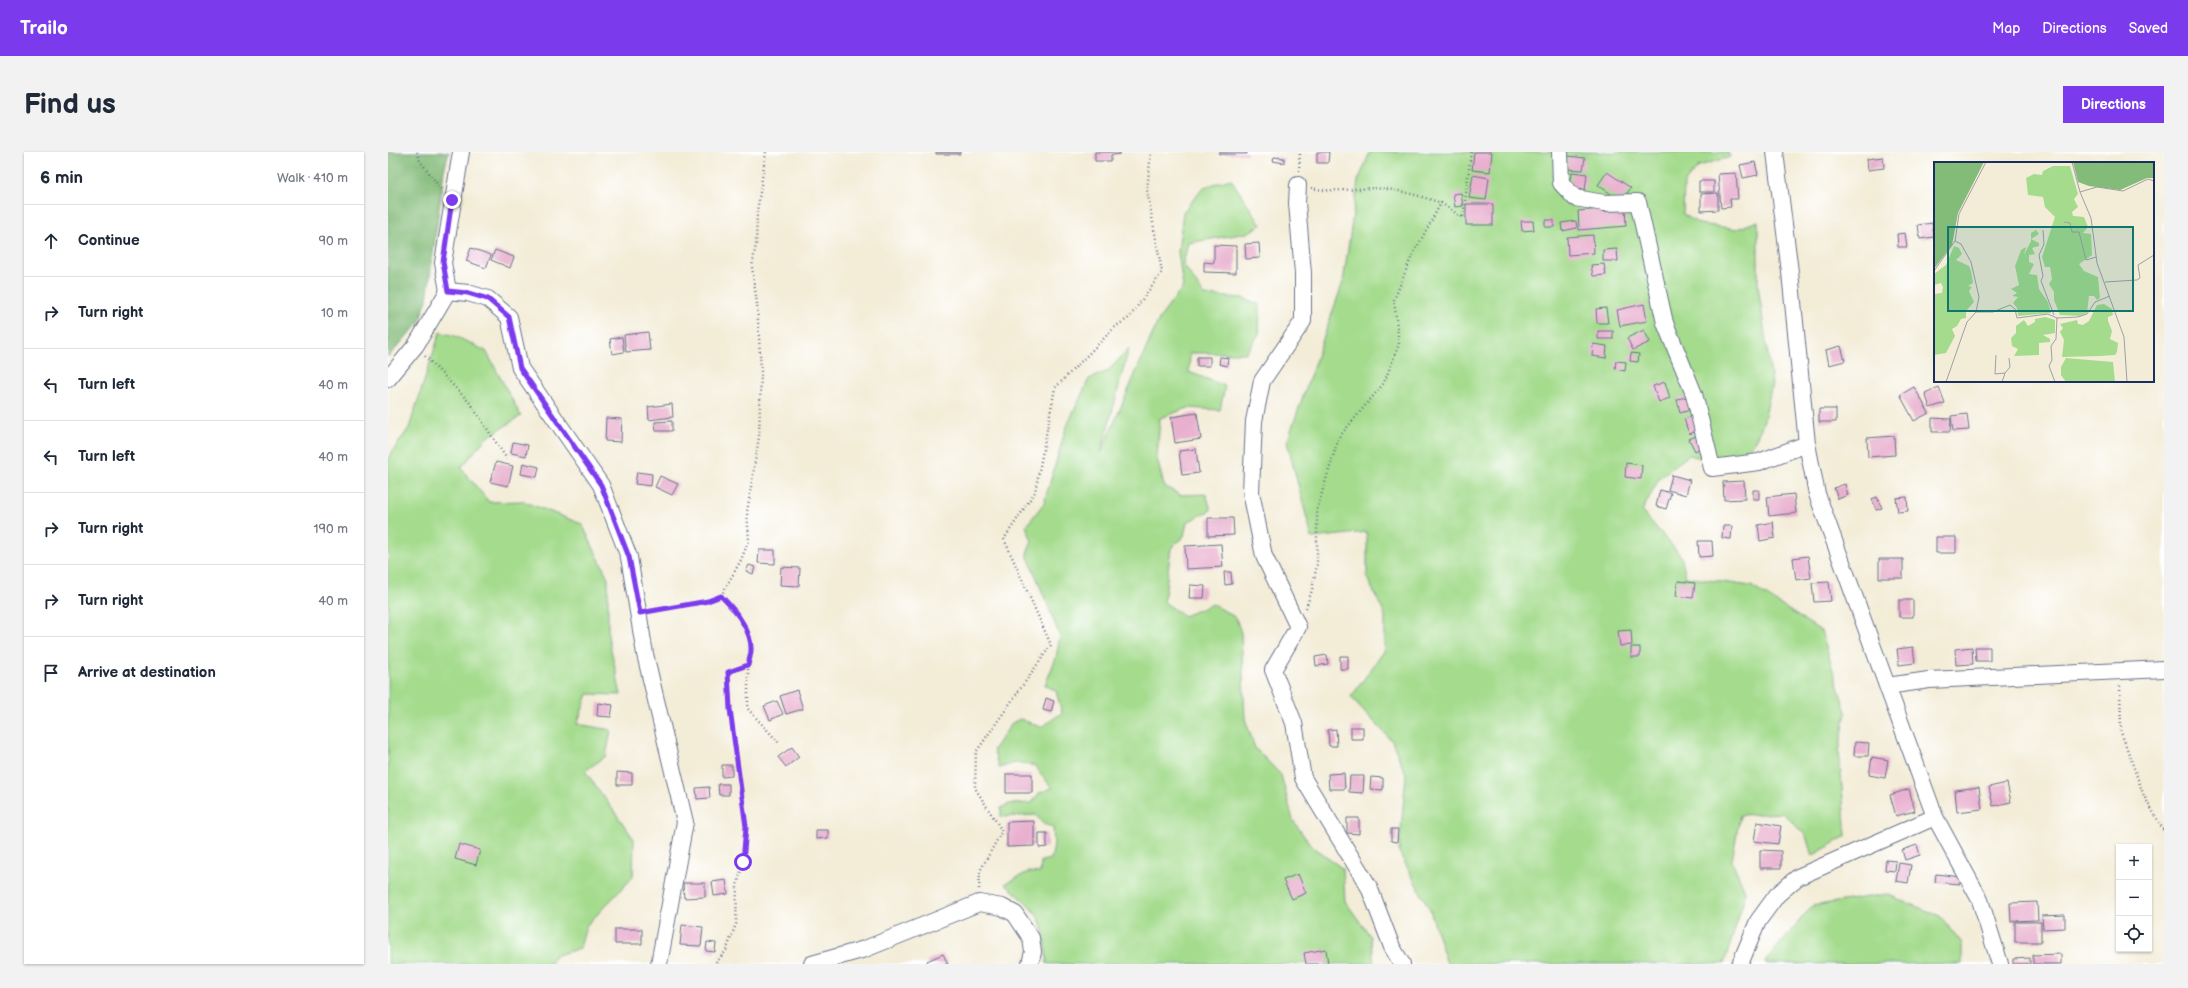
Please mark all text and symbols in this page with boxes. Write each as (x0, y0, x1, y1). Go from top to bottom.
text: Trailo (20, 17, 68, 40)
text: Map (1992, 20, 2020, 37)
text: Directions (2042, 20, 2107, 37)
text: Saved (2129, 20, 2168, 37)
button: Directions (2063, 86, 2164, 123)
text: Find us (24, 88, 116, 121)
inset map (1934, 162, 2154, 382)
text: 6 min (40, 168, 83, 188)
text: Walk · 410 m (277, 170, 348, 186)
route end (443, 191, 461, 209)
icon: ahead (40, 230, 62, 252)
text: Continue (78, 231, 140, 250)
text: 90 m (319, 233, 348, 249)
icon: right (40, 302, 62, 324)
text: Turn right (78, 303, 143, 322)
text: 10 m (321, 305, 348, 321)
icon: left (40, 374, 62, 396)
text: Turn left (78, 375, 135, 394)
text: 40 m (318, 377, 348, 393)
icon: left (40, 446, 62, 468)
text: Turn left (78, 447, 135, 466)
text: 40 m (318, 449, 348, 465)
icon: right (40, 518, 62, 540)
text: Turn right (78, 519, 143, 538)
text: 190 m (314, 521, 348, 537)
icon: right (40, 590, 62, 612)
text: Turn right (78, 591, 143, 610)
text: 40 m (318, 593, 348, 609)
icon: arrive (40, 662, 62, 684)
text: Arrive at destination (78, 663, 216, 682)
map controls (2116, 844, 2152, 952)
button: + (2116, 844, 2152, 880)
route start (734, 853, 752, 871)
button: − (2116, 880, 2152, 916)
button: locate (2116, 916, 2152, 952)

